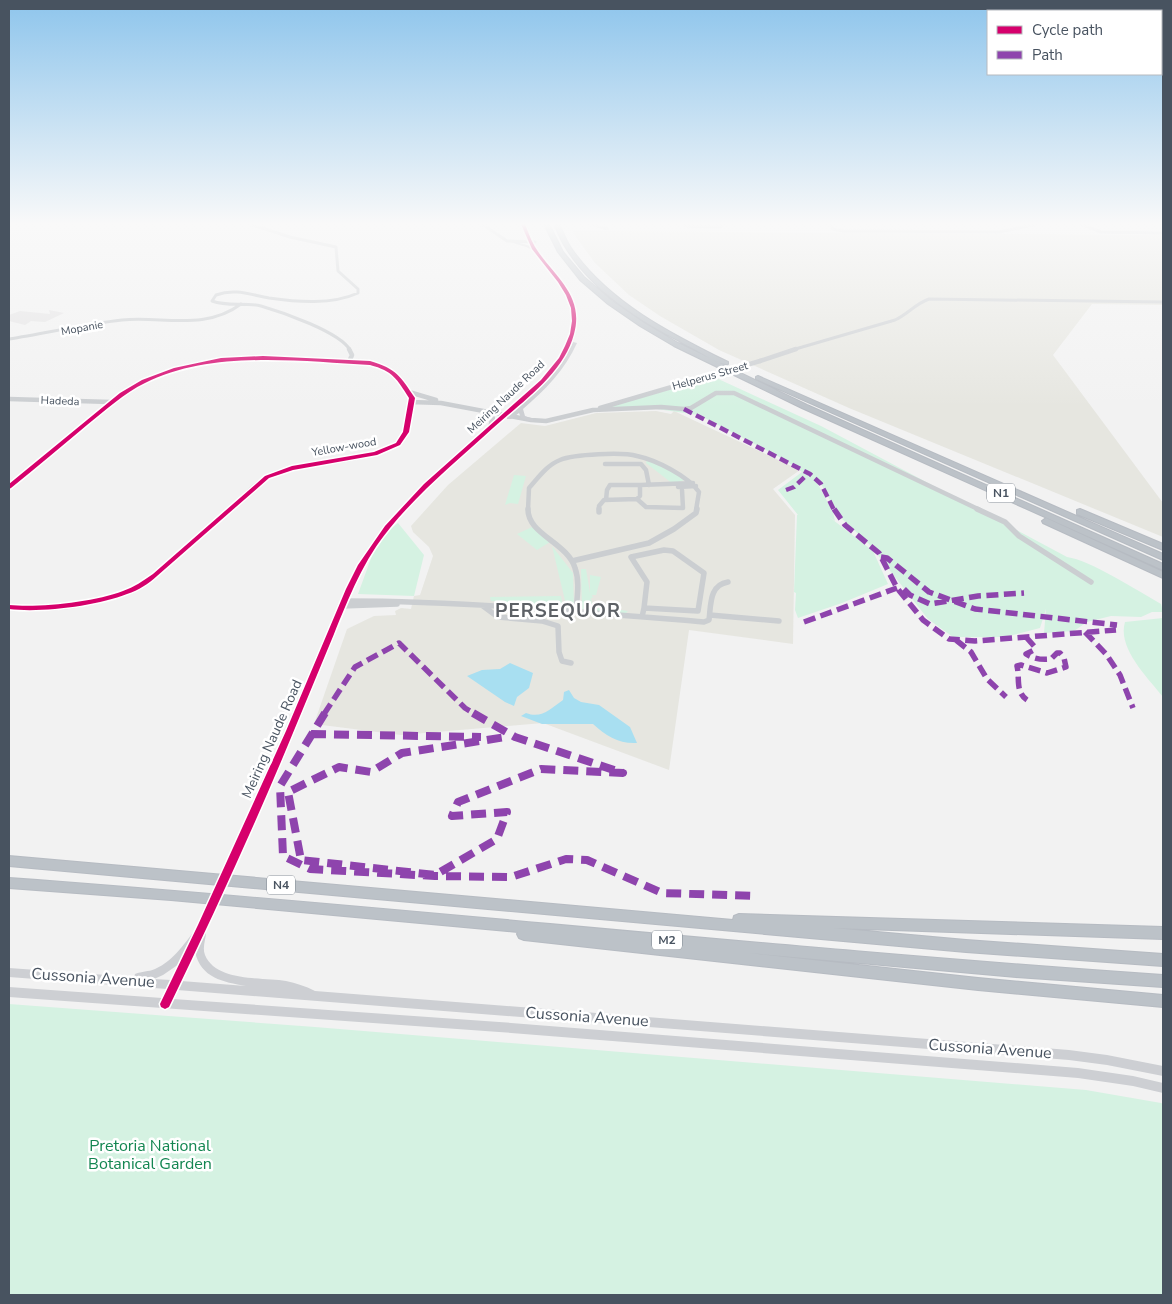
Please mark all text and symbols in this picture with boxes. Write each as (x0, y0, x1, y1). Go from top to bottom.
legend (987, 10, 1162, 75)
text: Cycle path (1032, 20, 1103, 40)
text: Path (1032, 45, 1063, 65)
street label: Mopanie (60, 317, 104, 339)
street label: Meiring Naude Road (464, 357, 548, 437)
street label: Helperus Street (670, 358, 750, 394)
street label: Hadeda (40, 393, 80, 409)
street label: Yellow-wood (310, 434, 377, 460)
road number: N1 (987, 483, 1015, 502)
district label: PERSEQUOR (495, 598, 621, 624)
street label: Meiring Naude Road (237, 677, 307, 801)
road number: N4 (267, 876, 295, 894)
road number: M2 (652, 930, 682, 950)
street label: Cussonia Avenue (31, 963, 155, 993)
street label: Cussonia Avenue (525, 1002, 649, 1032)
street label: Cussonia Avenue (928, 1034, 1052, 1064)
park label: Pretoria National Botanical Garden (88, 1135, 212, 1175)

